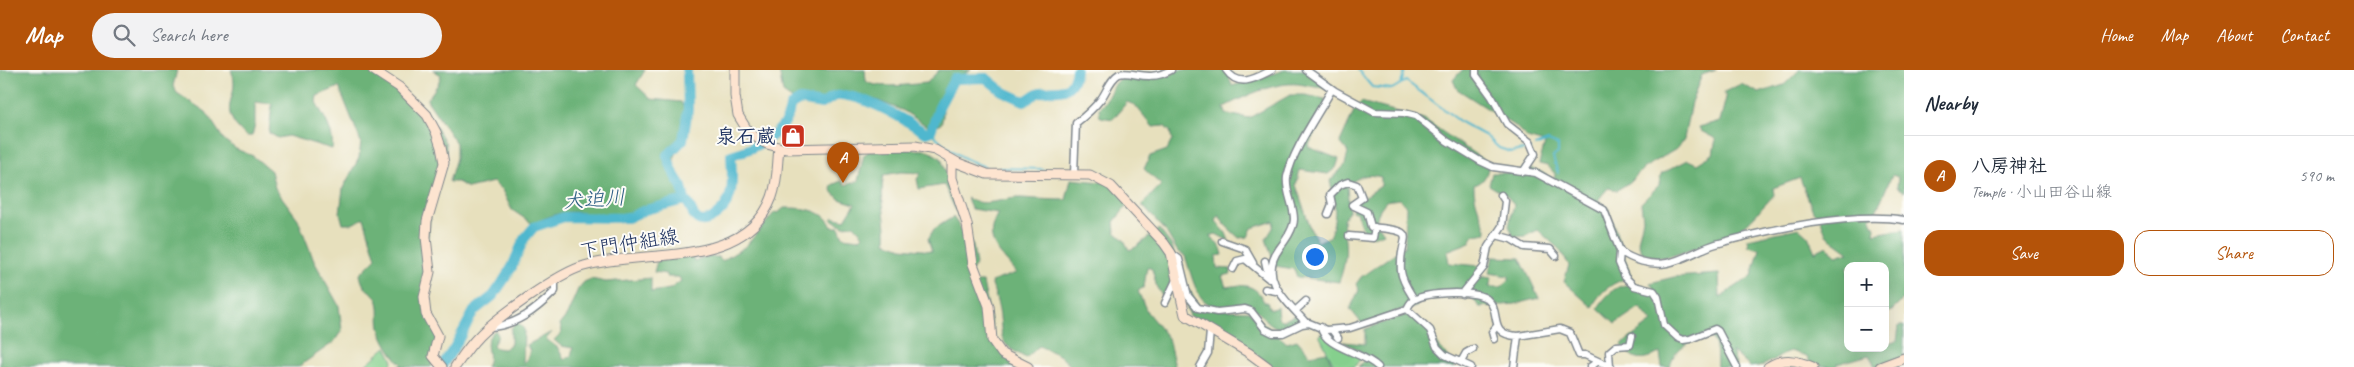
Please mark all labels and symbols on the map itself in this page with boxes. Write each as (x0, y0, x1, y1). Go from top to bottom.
shop icon: 泉石蔵 (780, 123, 806, 149)
place label: 泉石蔵 (716, 124, 776, 149)
pin: A (827, 142, 859, 183)
water label: 犬迫川 (562, 184, 626, 214)
street label: 下門仲組線 (578, 223, 680, 264)
your location (1302, 244, 1328, 270)

